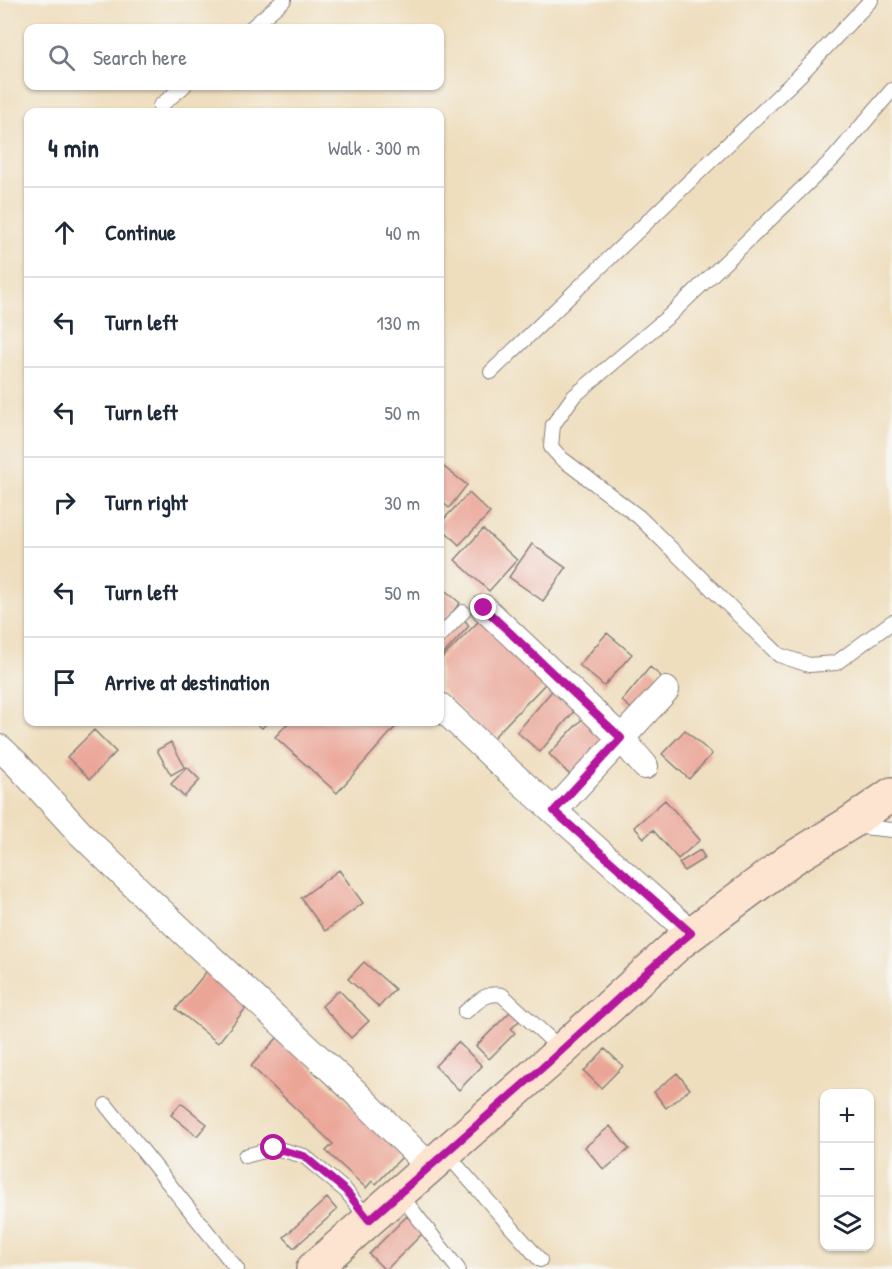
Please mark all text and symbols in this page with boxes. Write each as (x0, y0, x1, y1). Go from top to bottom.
search box (24, 24, 444, 90)
icon: search (45, 41, 78, 74)
text: Search here (93, 42, 187, 72)
text: 4 min (48, 130, 99, 165)
text: Walk · 300 m (328, 134, 420, 161)
icon: ahead (48, 216, 81, 249)
text: Continue (105, 217, 176, 247)
text: 40 m (385, 219, 420, 246)
icon: left (48, 306, 81, 339)
text: Turn left (105, 307, 178, 337)
text: 130 m (377, 309, 420, 336)
icon: left (48, 396, 81, 429)
text: Turn left (105, 397, 178, 427)
text: 50 m (384, 399, 420, 426)
icon: right (48, 486, 81, 519)
text: Turn right (105, 487, 188, 517)
text: 30 m (384, 489, 420, 516)
icon: left (48, 576, 81, 609)
text: Turn left (105, 577, 178, 607)
text: 50 m (384, 579, 420, 606)
route end (470, 594, 496, 620)
icon: arrive (48, 666, 81, 699)
text: Arrive at destination (105, 667, 270, 697)
map controls (820, 1089, 874, 1251)
button: + (820, 1089, 874, 1143)
route start (260, 1134, 286, 1160)
button: − (820, 1143, 874, 1197)
button: layers (820, 1197, 874, 1251)

